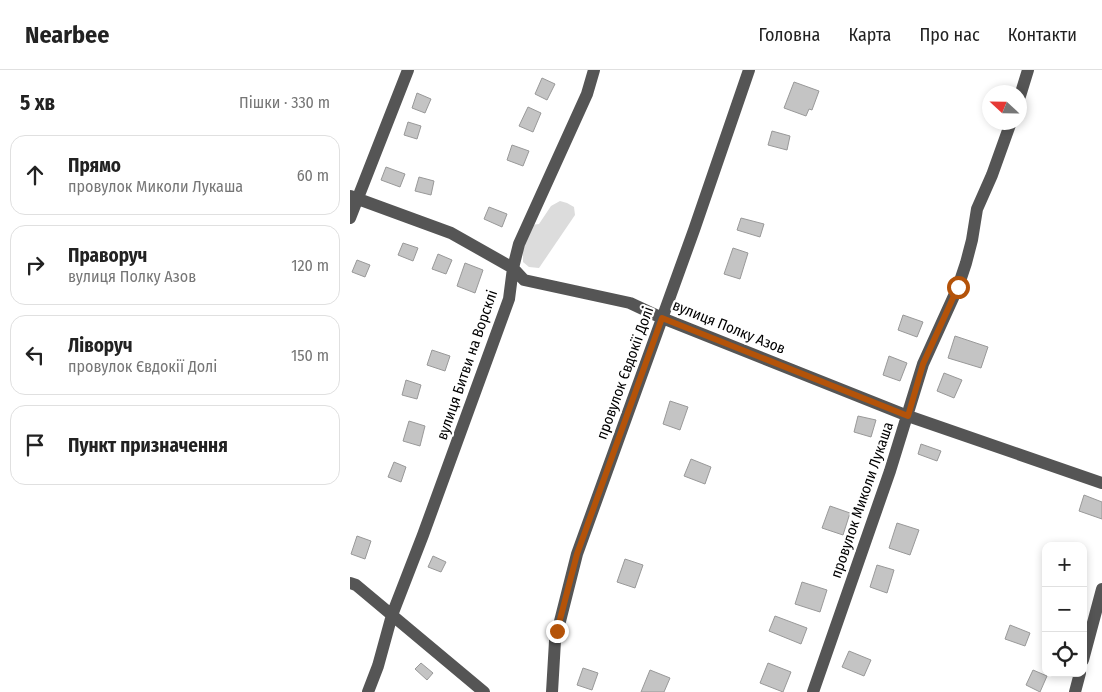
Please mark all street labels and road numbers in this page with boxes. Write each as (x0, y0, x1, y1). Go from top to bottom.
street label: вулиця Битви на Ворсклі (433, 288, 501, 442)
street label: вулиця Полку Азов (670, 296, 788, 358)
street label: провулок Євдокії Долі (593, 304, 657, 442)
street label: провулок Миколи Лукаша (827, 419, 897, 581)

